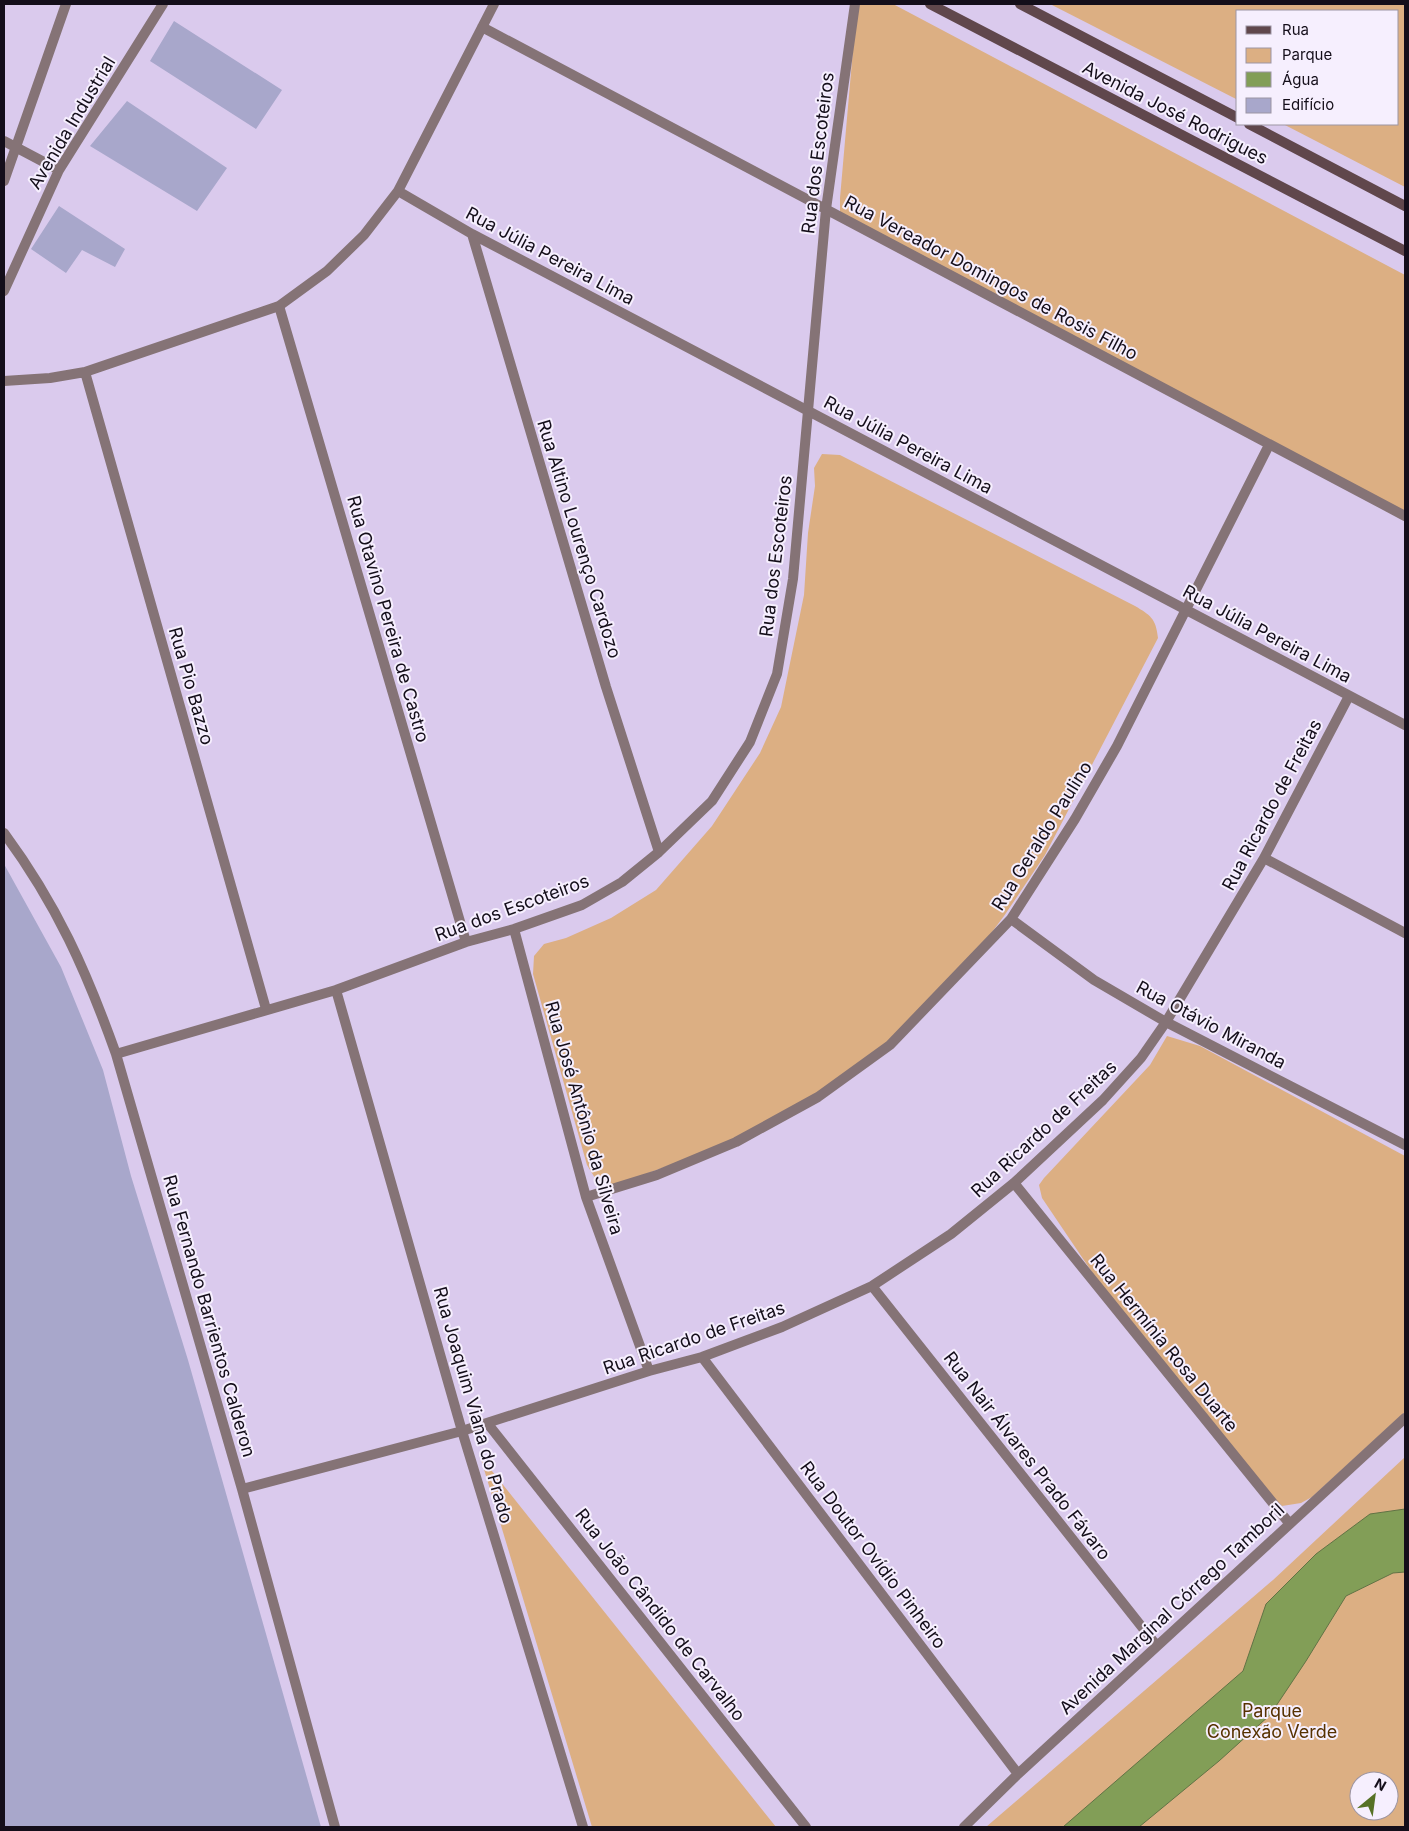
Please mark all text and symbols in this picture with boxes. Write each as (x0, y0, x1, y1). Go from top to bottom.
legend (1236, 10, 1399, 125)
text: Rua (1282, 20, 1309, 39)
text: Parque (1282, 45, 1332, 64)
street label: Avenida Industrial (24, 53, 119, 193)
street label: Avenida José Rodrigues (1079, 57, 1271, 168)
text: Água (1282, 70, 1319, 89)
street label: Rua dos Escoteiros (797, 71, 838, 235)
text: Edifício (1282, 95, 1334, 114)
street label: Rua Vereador Domingos de Rosis Filho (841, 191, 1141, 364)
street label: Rua Júlia Pereira Lima (462, 202, 638, 309)
street label: Rua Júlia Pereira Lima (820, 391, 996, 498)
street label: Rua Altino Lourenço Cardozo (533, 417, 626, 661)
street label: Rua dos Escoteiros (755, 474, 796, 638)
street label: Rua Otavino Pereira de Castro (343, 493, 434, 745)
street label: Rua Júlia Pereira Lima (1179, 580, 1355, 687)
street label: Rua Pio Bazzo (165, 625, 218, 747)
street label: Rua Ricardo de Freitas (1217, 716, 1326, 894)
street label: Rua Geraldo Paulino (987, 757, 1096, 914)
street label: Rua dos Escoteiros (432, 870, 592, 945)
street label: Rua Otávio Miranda (1133, 976, 1290, 1073)
street label: Rua José Antônio da Silveira (541, 999, 628, 1237)
street label: Rua Ricardo de Freitas (967, 1056, 1121, 1201)
street label: Rua Fernando Barrientos Calderon (159, 1172, 260, 1459)
street label: Rua Hermínia Rosa Duarte (1086, 1250, 1243, 1436)
street label: Rua Joaquim Viana do Prado (430, 1284, 517, 1526)
street label: Rua Ricardo de Freitas (600, 1297, 787, 1379)
street label: Rua Nair Álvares Prado Fávaro (940, 1347, 1116, 1564)
street label: Rua Doutor Ovídio Pinheiro (796, 1457, 951, 1652)
street label: Avenida Marginal Córrego Tamboril (1055, 1499, 1288, 1719)
street label: Rua João Cândido de Carvalho (571, 1504, 750, 1725)
park label: Parque Conexão Verde (1207, 1700, 1337, 1742)
north arrow (1349, 1771, 1399, 1821)
text: N (1372, 1774, 1389, 1794)

